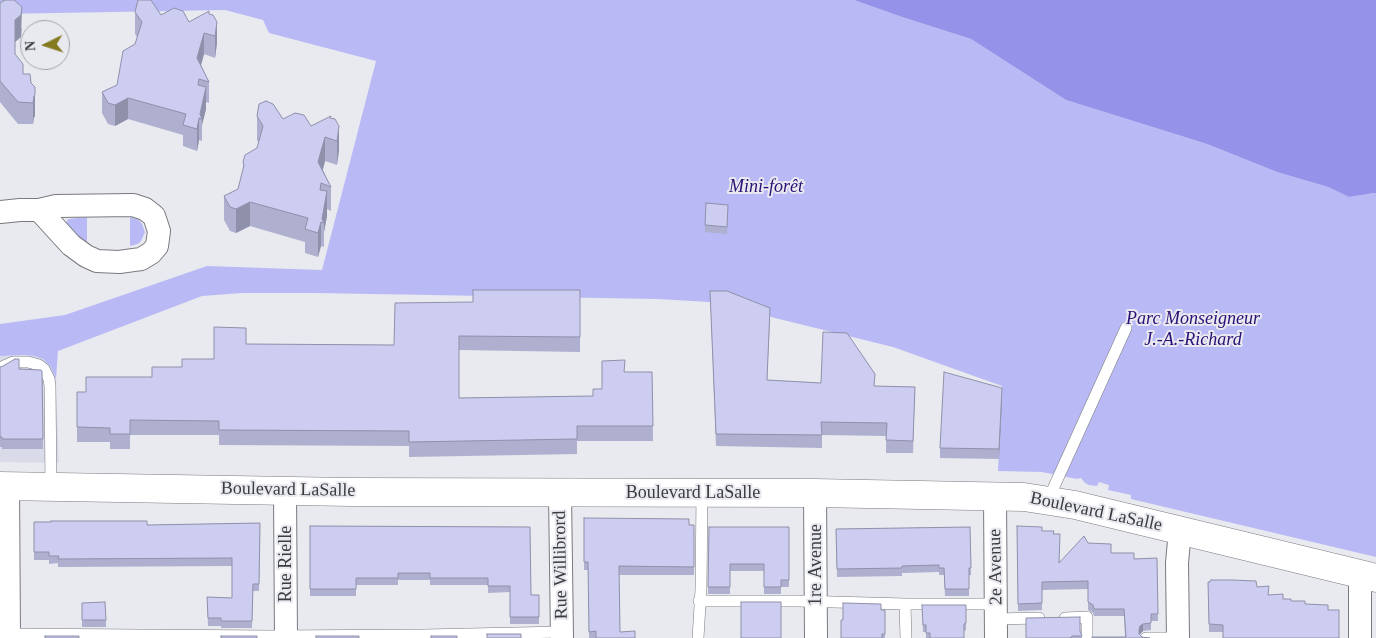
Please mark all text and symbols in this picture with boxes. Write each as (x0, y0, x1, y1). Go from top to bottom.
north arrow (20, 20, 70, 70)
text: N (23, 40, 38, 52)
park label: Mini-forêt (729, 176, 803, 198)
park label: Parc Monseigneur J.-A.-Richard (1126, 308, 1260, 350)
street label: Boulevard LaSalle (221, 478, 355, 502)
street label: Boulevard LaSalle (626, 482, 760, 504)
street label: Boulevard LaSalle (1028, 487, 1164, 537)
street label: Rue Willibrord (549, 510, 573, 620)
street label: 1re Avenue (805, 524, 827, 606)
street label: Rue Rielle (275, 526, 297, 602)
street label: 2e Avenue (985, 529, 1007, 605)

